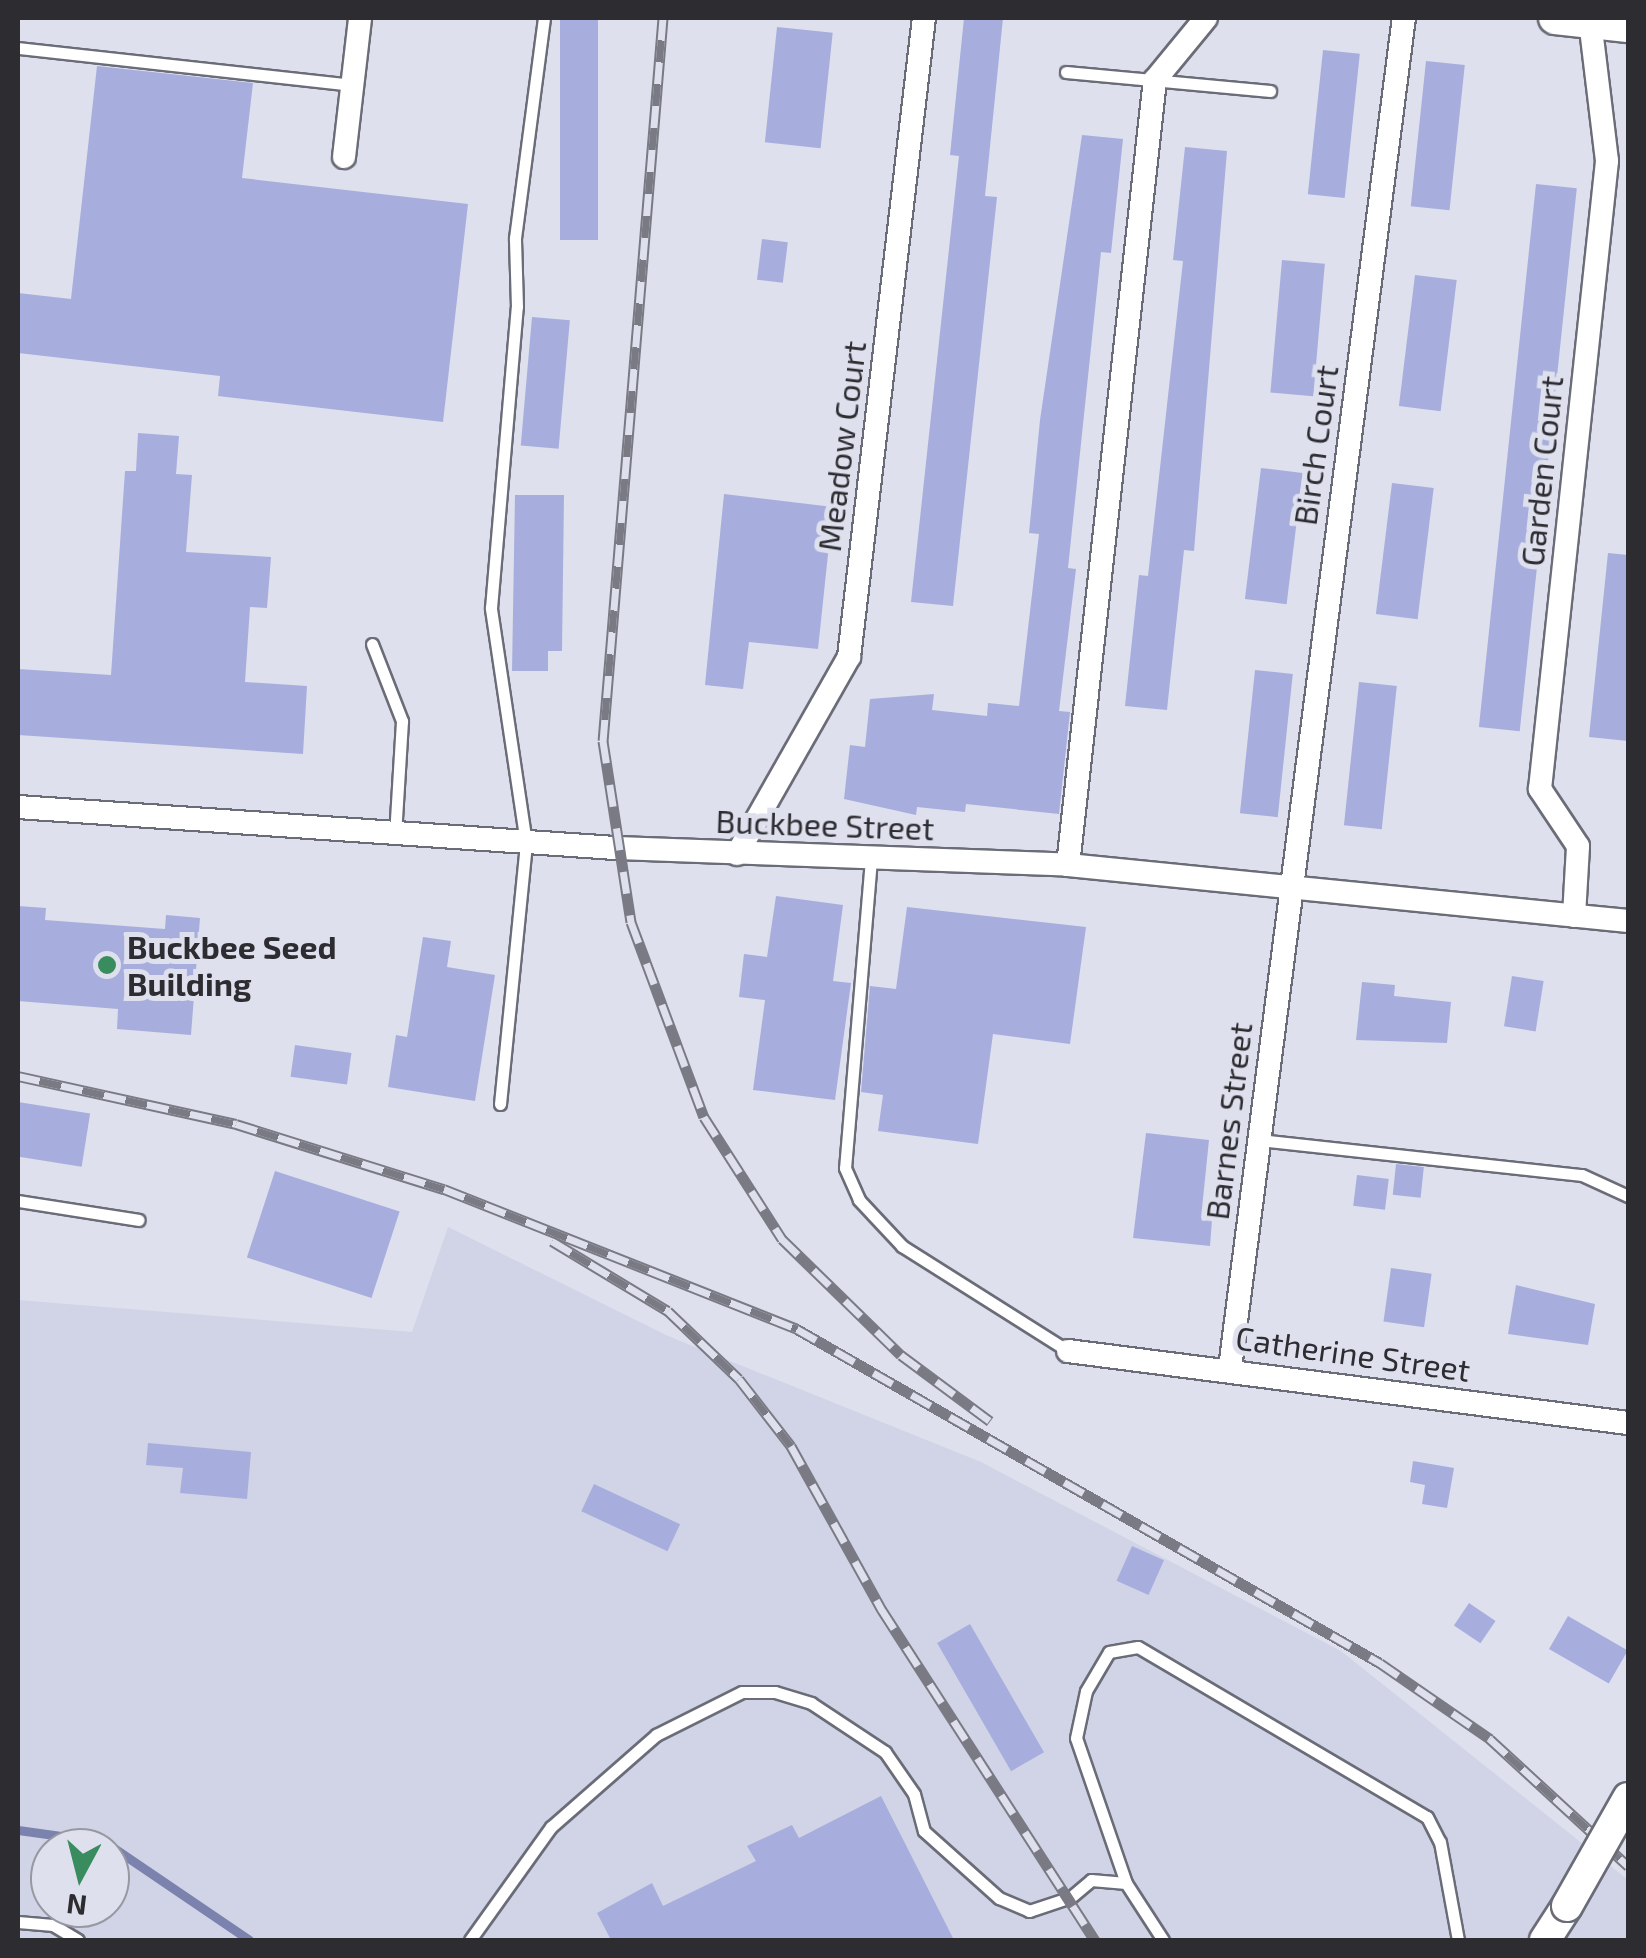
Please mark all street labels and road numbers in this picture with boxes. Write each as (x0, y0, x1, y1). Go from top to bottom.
street label: Meadow Court (809, 338, 873, 554)
street label: Birch Court (1285, 362, 1345, 528)
street label: Garden Court (1512, 374, 1570, 568)
street label: Buckbee Street (715, 801, 935, 847)
street label: Barnes Street (1197, 1020, 1259, 1222)
street label: Catherine Street (1233, 1318, 1473, 1388)

